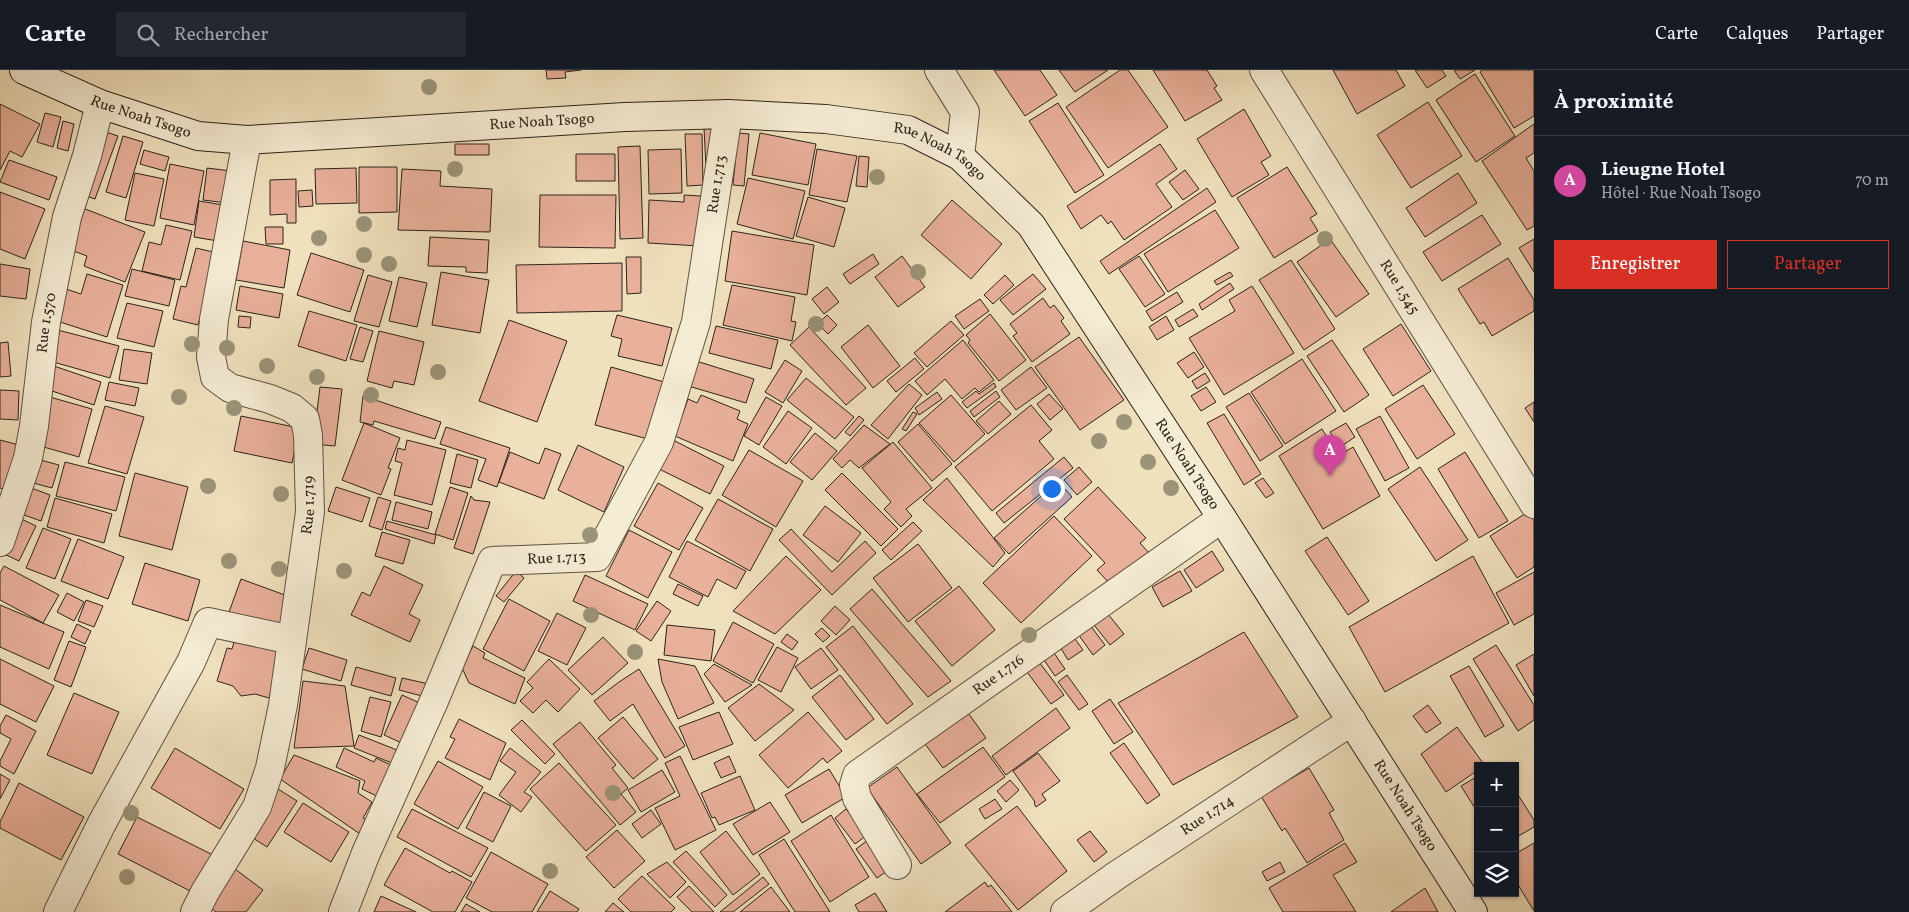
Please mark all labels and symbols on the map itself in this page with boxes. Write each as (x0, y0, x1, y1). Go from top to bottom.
street label: Rue Noah Tsogo (87, 90, 194, 144)
street label: Rue Noah Tsogo (489, 108, 595, 136)
street label: Rue Noah Tsogo (892, 118, 990, 186)
street label: Rue 1.713 (702, 154, 732, 215)
street label: Rue 1.545 (1374, 256, 1424, 319)
street label: Rue 1.570 (32, 291, 62, 354)
street label: Rue Noah Tsogo (1150, 415, 1225, 514)
pin: A (1314, 435, 1346, 476)
street label: Rue 1.719 (296, 475, 321, 536)
your location (1039, 476, 1065, 502)
street label: Rue 1.713 (527, 547, 586, 570)
street label: Rue 1.716 (969, 650, 1029, 701)
street label: Rue Noah Tsogo (1368, 756, 1442, 856)
street label: Rue 1.714 (1177, 790, 1238, 841)

